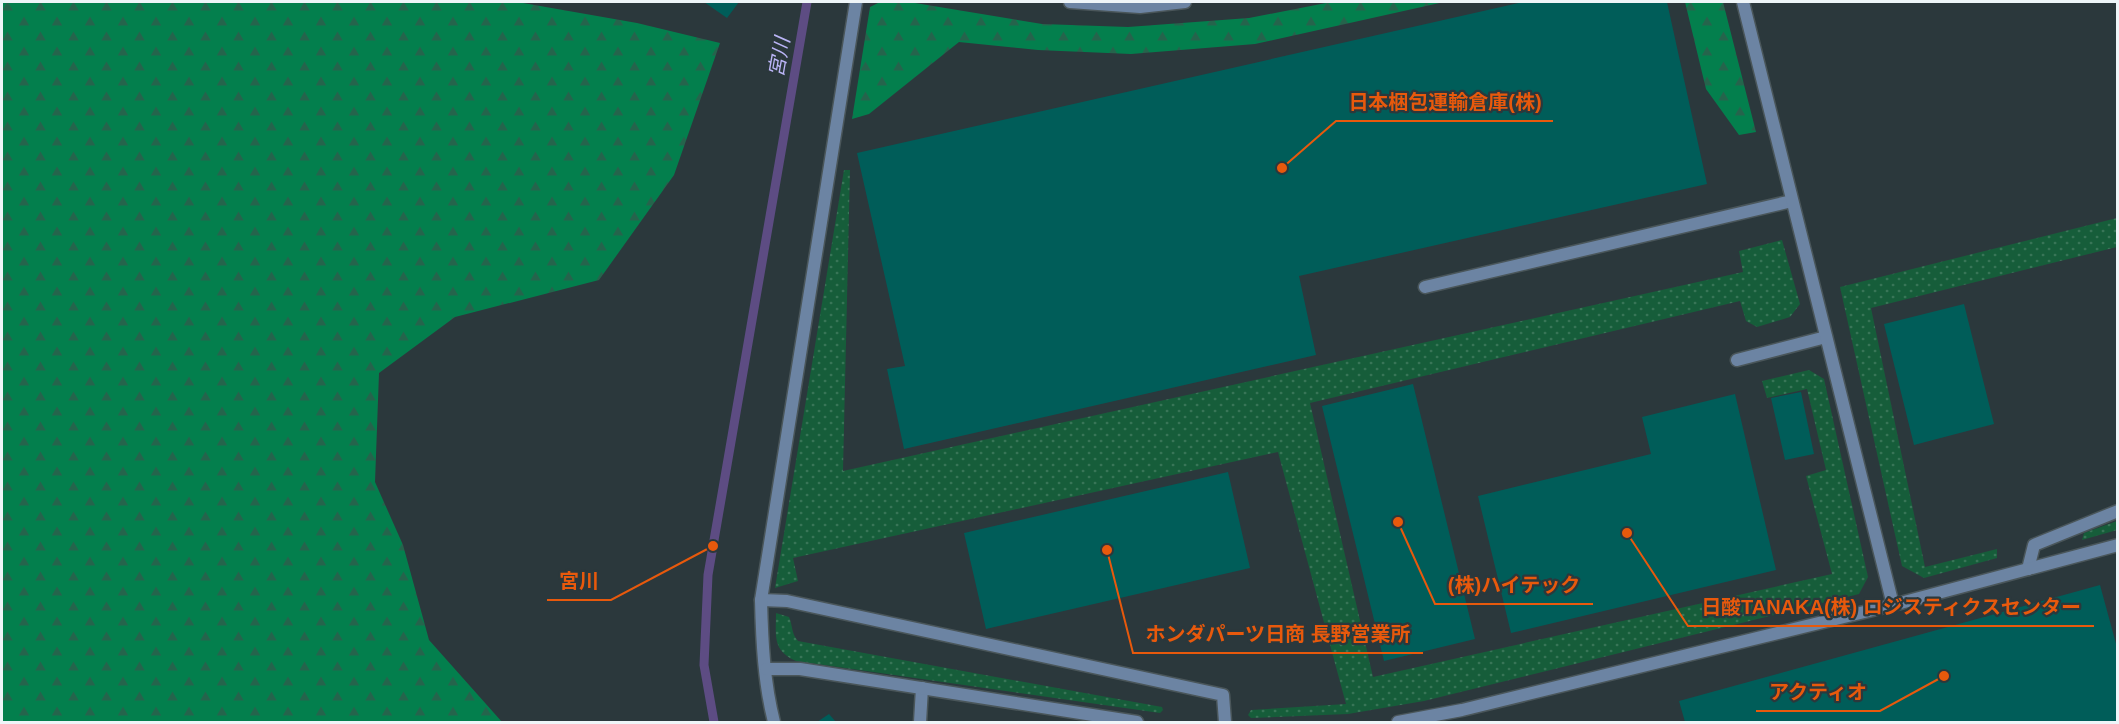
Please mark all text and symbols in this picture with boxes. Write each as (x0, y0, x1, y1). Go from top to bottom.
water label: 宮川 (765, 33, 794, 79)
callout: 日本梱包運輸倉庫(株) (1336, 83, 1553, 121)
text: 日本梱包運輸倉庫(株) (1348, 91, 1542, 113)
callout: 宮川 (547, 562, 611, 600)
callout: (株)ハイテック (1435, 566, 1593, 604)
text: 宮川 (559, 570, 599, 592)
text: (株)ハイテック (1448, 574, 1580, 596)
callout: 日酸TANAKA(株) ロジスティクスセンター (1688, 588, 2094, 626)
text: 日酸TANAKA(株) ロジスティクスセンター (1701, 596, 2081, 618)
callout: ホンダパーツ日商 長野営業所 (1133, 615, 1423, 653)
text: ホンダパーツ日商 長野営業所 (1145, 623, 1411, 645)
callout: アクティオ (1756, 673, 1880, 711)
text: アクティオ (1769, 681, 1867, 703)

